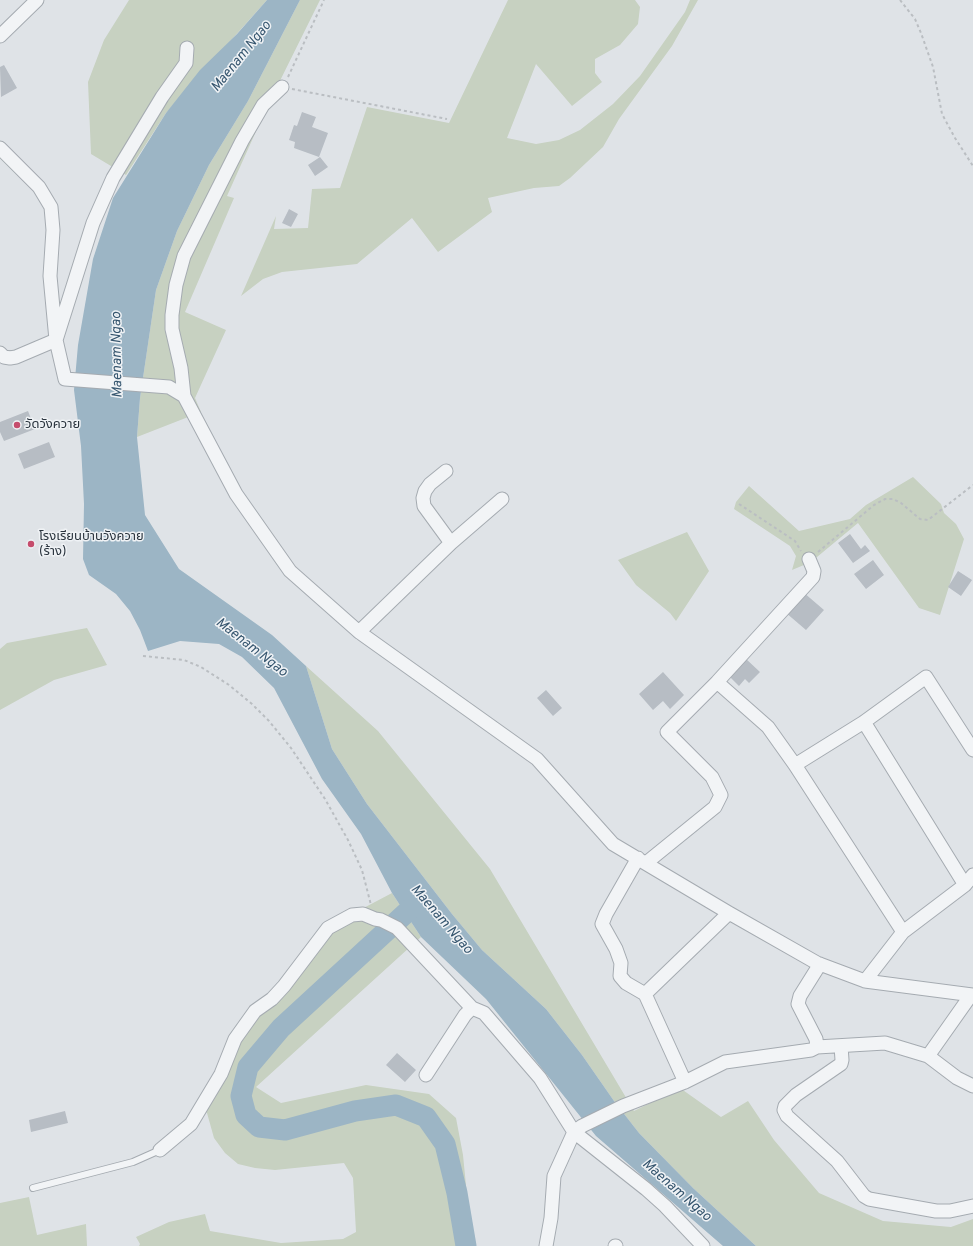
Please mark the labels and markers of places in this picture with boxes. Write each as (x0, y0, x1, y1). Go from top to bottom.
place label: วัดวังควาย (25, 417, 80, 433)
marker: วัดวังควาย (12, 420, 22, 430)
place label: โรงเรียนบ้านวังควาย (ร้าง) (39, 529, 144, 560)
marker: โรงเรียนบ้านวังควาย (ร้าง) (26, 539, 36, 549)

